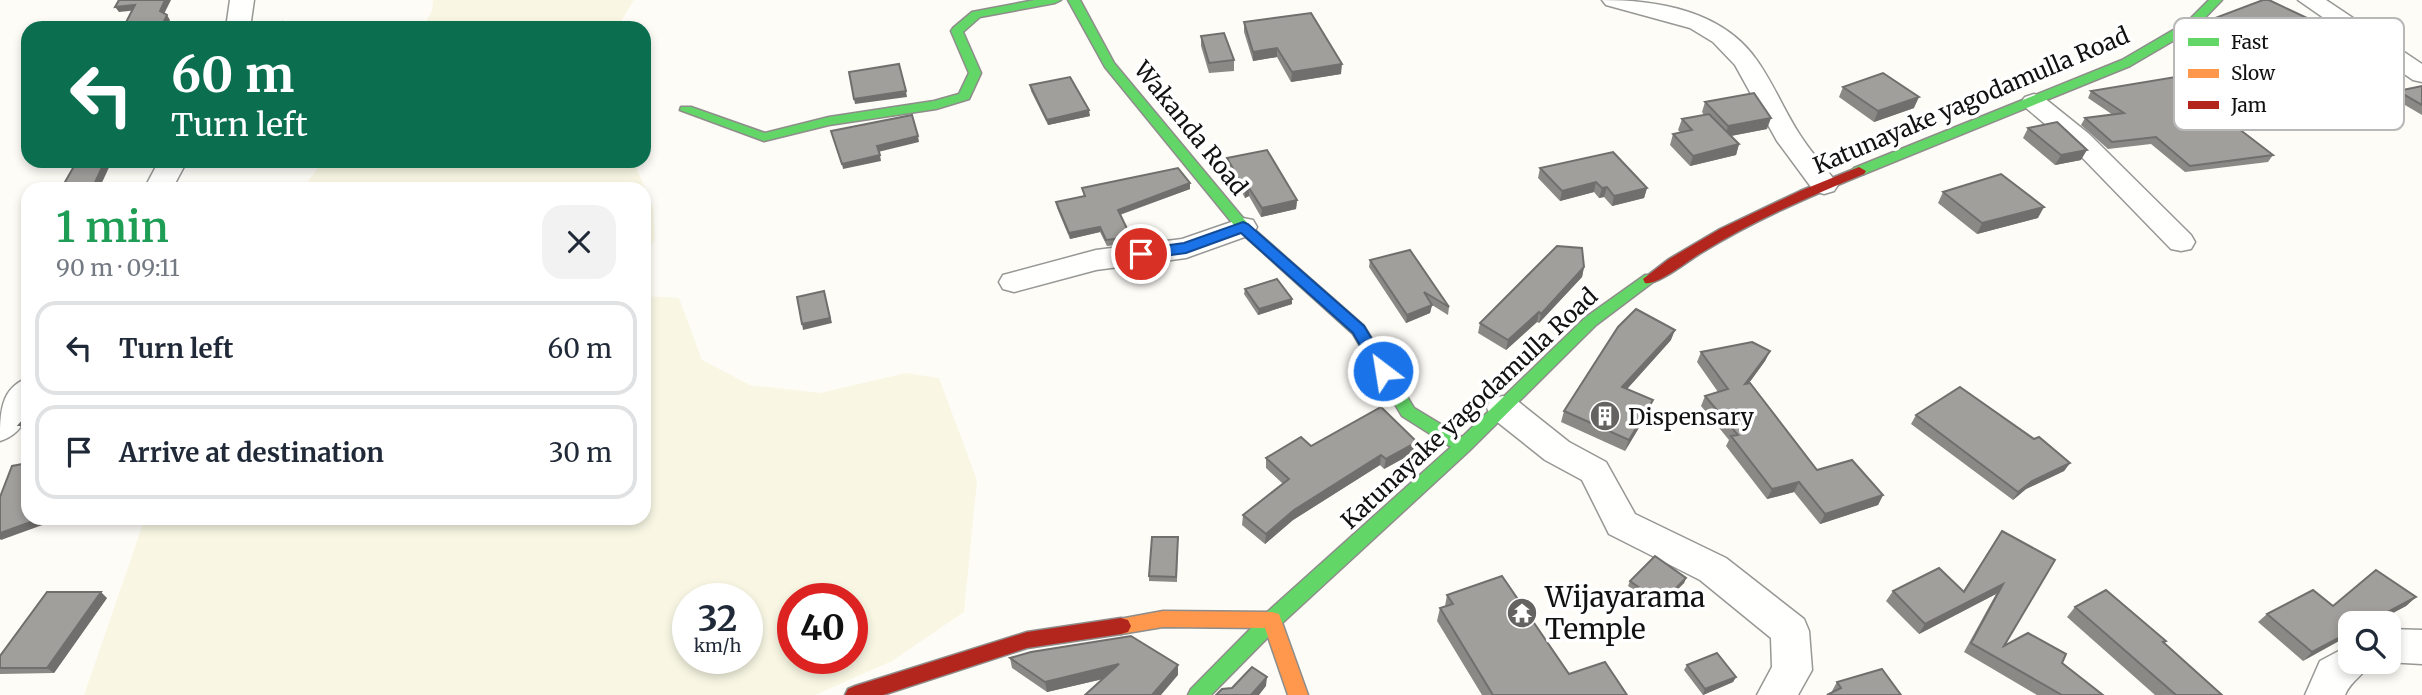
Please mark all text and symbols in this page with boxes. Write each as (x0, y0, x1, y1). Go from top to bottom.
legend (2174, 18, 2404, 130)
street label: Katunayake yagodamulla Road (1809, 20, 2133, 180)
text: Fast (2231, 30, 2269, 54)
text: 60 m (171, 44, 294, 105)
icon: left (56, 49, 147, 140)
street label: Wakanda Road (1127, 54, 1254, 201)
text: Slow (2231, 61, 2276, 85)
text: Jam (2230, 93, 2267, 117)
text: Turn left (171, 105, 308, 145)
text: 1 min (56, 201, 169, 253)
button: close (542, 205, 616, 279)
pin (1111, 224, 1171, 284)
icon: arrive (1122, 235, 1160, 273)
text: 90 m · 09:11 (56, 253, 180, 282)
street label: Katunayake yagodamulla Road (1335, 281, 1603, 535)
icon: left (60, 329, 98, 367)
text: Turn left (119, 332, 233, 365)
text: 60 m (548, 332, 612, 365)
position arrow (1346, 334, 1420, 408)
building icon: Dispensary (1588, 399, 1622, 433)
place label: Dispensary (1628, 402, 1755, 431)
icon: arrive (60, 433, 98, 471)
text: Arrive at destination (119, 436, 384, 469)
text: 30 m (549, 436, 612, 469)
place label: Wijayarama Temple (1544, 579, 1705, 647)
speed limit sign: 40 (777, 583, 868, 674)
temple icon: Wijayarama Temple (1505, 596, 1539, 630)
text: 32 (698, 597, 737, 641)
map controls (2338, 611, 2401, 674)
button: search (2338, 611, 2401, 674)
text: km/h (694, 634, 741, 657)

